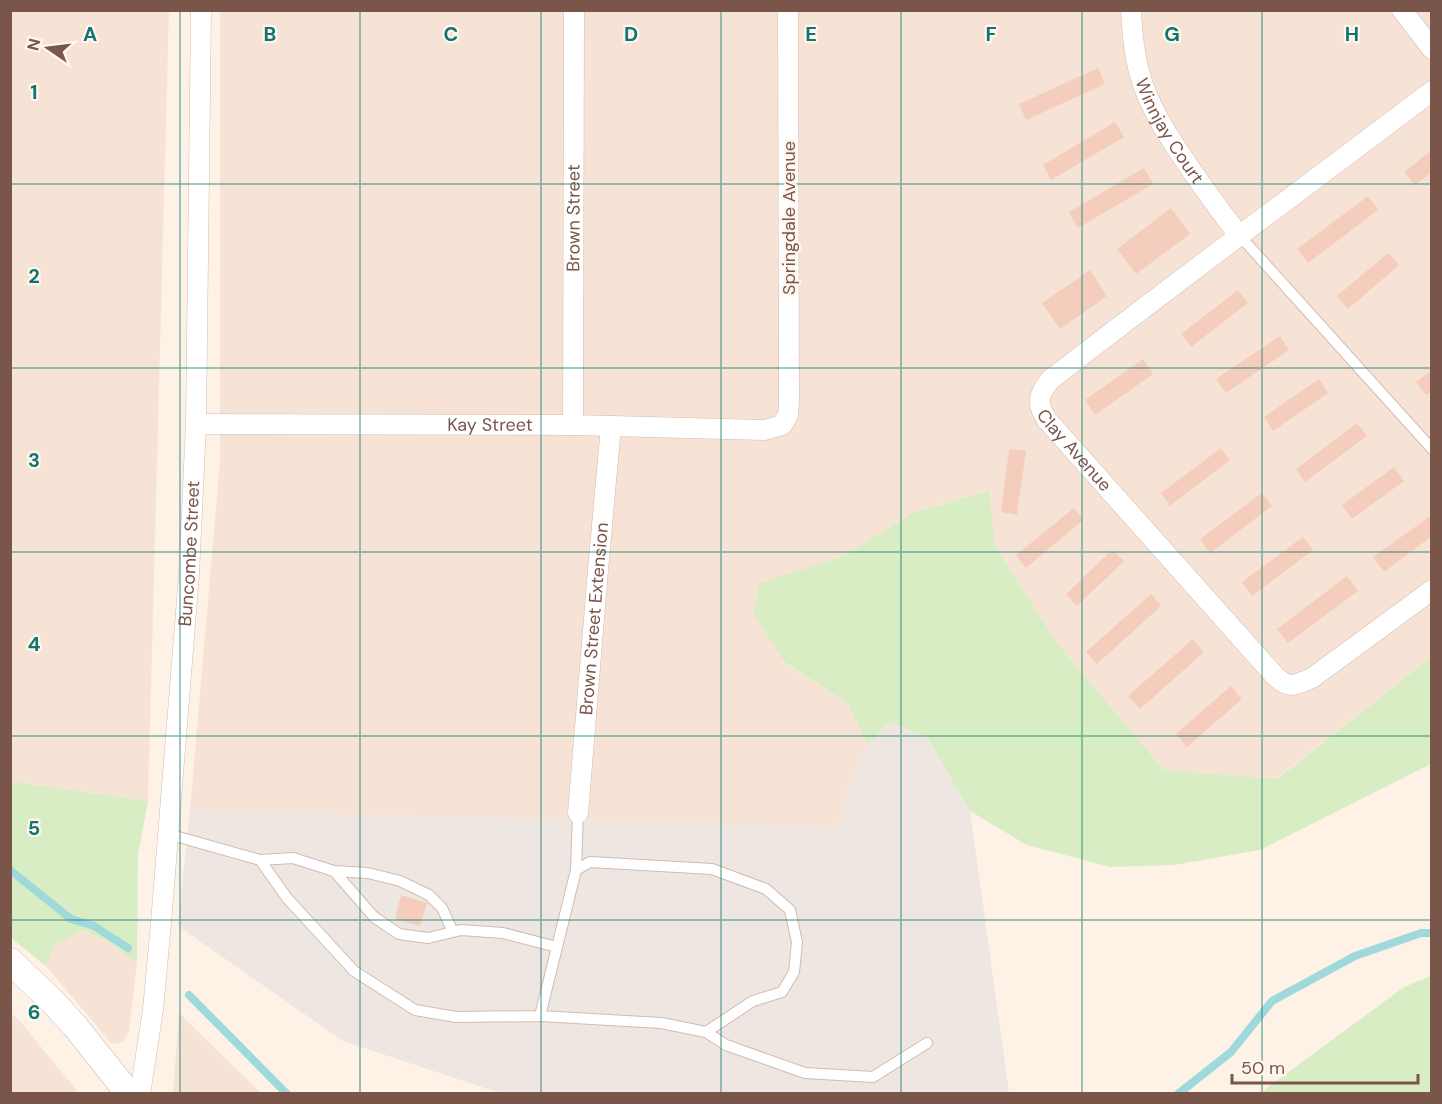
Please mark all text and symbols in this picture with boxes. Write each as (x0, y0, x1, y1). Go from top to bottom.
north arrow (18, 18, 78, 78)
text: A (83, 21, 97, 47)
text: B (264, 21, 276, 47)
text: C (444, 21, 458, 47)
text: D (624, 21, 638, 47)
text: E (805, 21, 817, 47)
text: F (985, 21, 997, 47)
text: G (1164, 21, 1180, 47)
text: H (1345, 21, 1359, 47)
text: N (22, 36, 46, 53)
street label: Winnjay Court (1130, 75, 1209, 189)
text: 1 (30, 79, 38, 105)
street label: Springdale Avenue (777, 141, 801, 295)
street label: Brown Street (561, 164, 586, 272)
text: 2 (28, 263, 40, 289)
street label: Clay Avenue (1031, 405, 1117, 497)
street label: Kay Street (447, 413, 533, 437)
text: 3 (28, 447, 40, 473)
street label: Buncombe Street (173, 480, 205, 627)
street label: Brown Street Extension (574, 521, 614, 716)
text: 4 (28, 631, 41, 657)
text: 5 (28, 815, 40, 841)
text: 6 (28, 999, 40, 1025)
scale bar (1232, 1047, 1418, 1085)
text: 50 m (1241, 1056, 1285, 1080)

